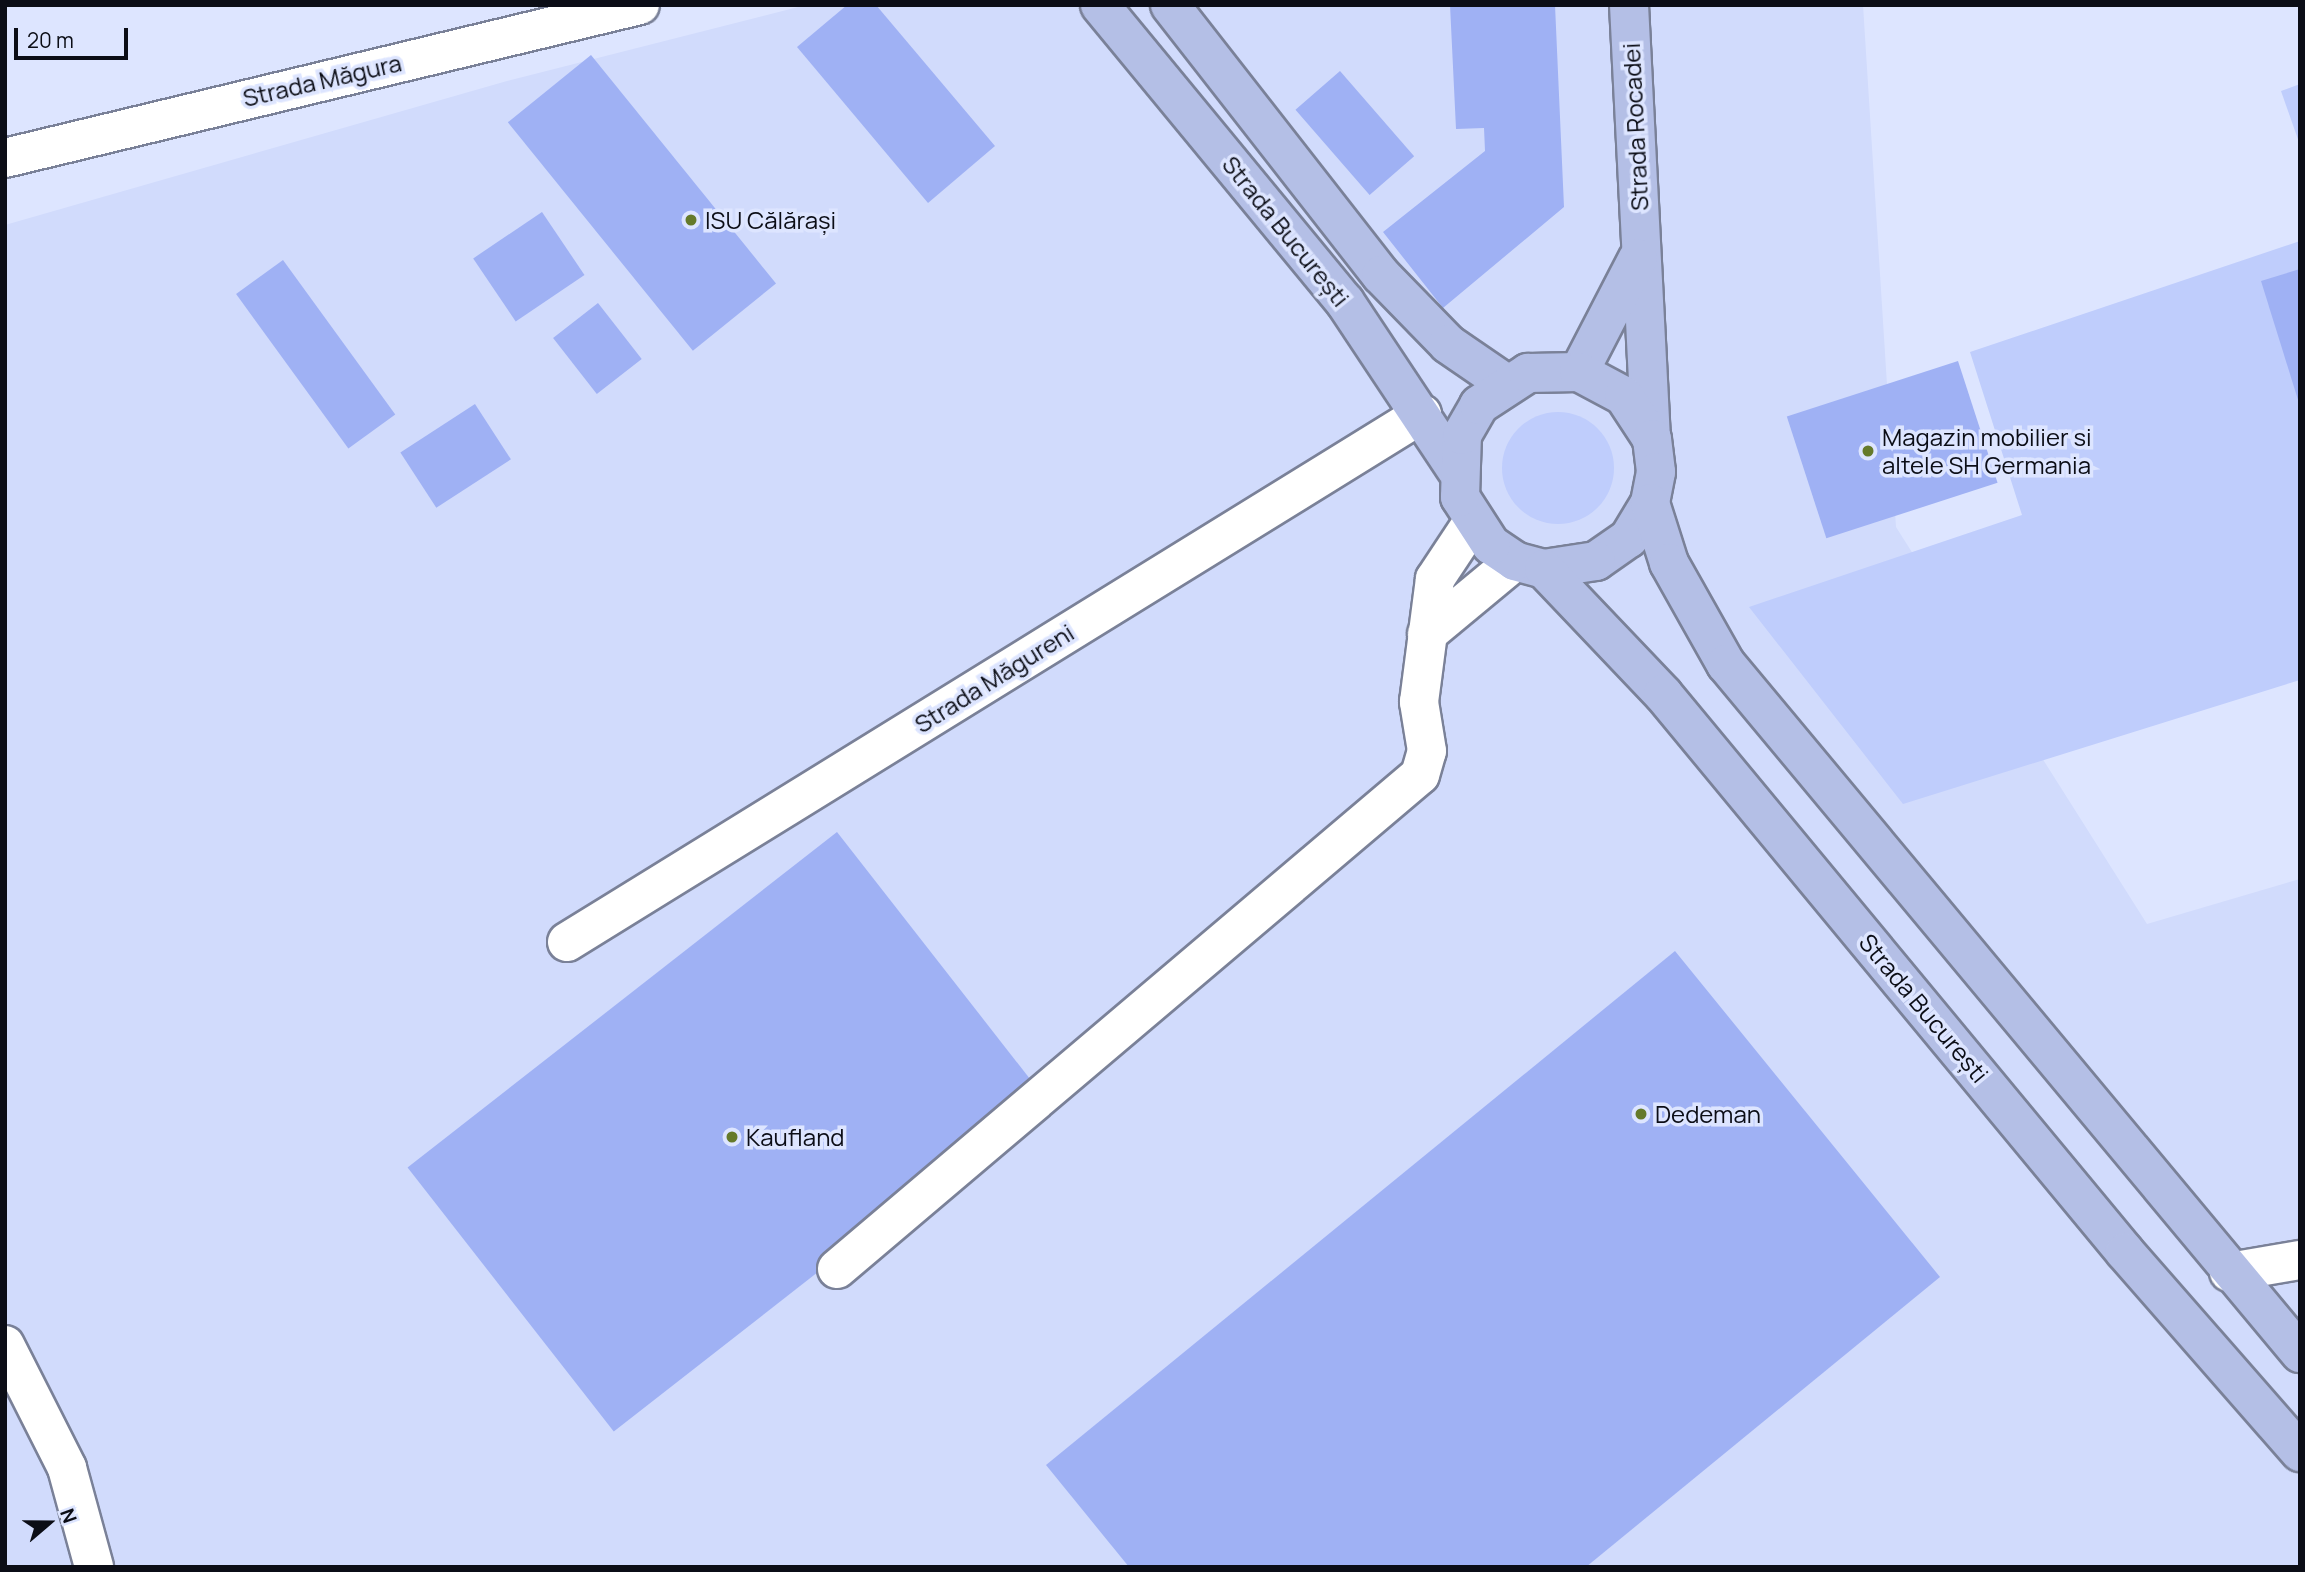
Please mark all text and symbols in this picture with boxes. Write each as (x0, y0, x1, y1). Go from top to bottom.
scale bar (18, 14, 131, 58)
text: 20 m (27, 26, 74, 54)
street label: Strada Rocadei (1616, 42, 1654, 212)
street label: Strada Măgura (240, 48, 404, 112)
street label: Strada București (1217, 150, 1355, 312)
place label: ISU Călărași (705, 206, 836, 234)
marker: ISU Călărași (683, 212, 699, 228)
place label: Magazin mobilier si altele SH Germania (1882, 423, 2092, 479)
marker: Magazin mobilier si altele SH Germania (1860, 443, 1876, 459)
street label: Strada Măgureni (909, 618, 1079, 738)
street label: Strada București (1854, 928, 1994, 1088)
place label: Dedeman (1655, 1100, 1761, 1128)
marker: Dedeman (1633, 1106, 1649, 1122)
place label: Kaufland (746, 1123, 845, 1151)
marker: Kaufland (724, 1129, 740, 1145)
north arrow (14, 1488, 84, 1558)
text: N (54, 1505, 83, 1527)

